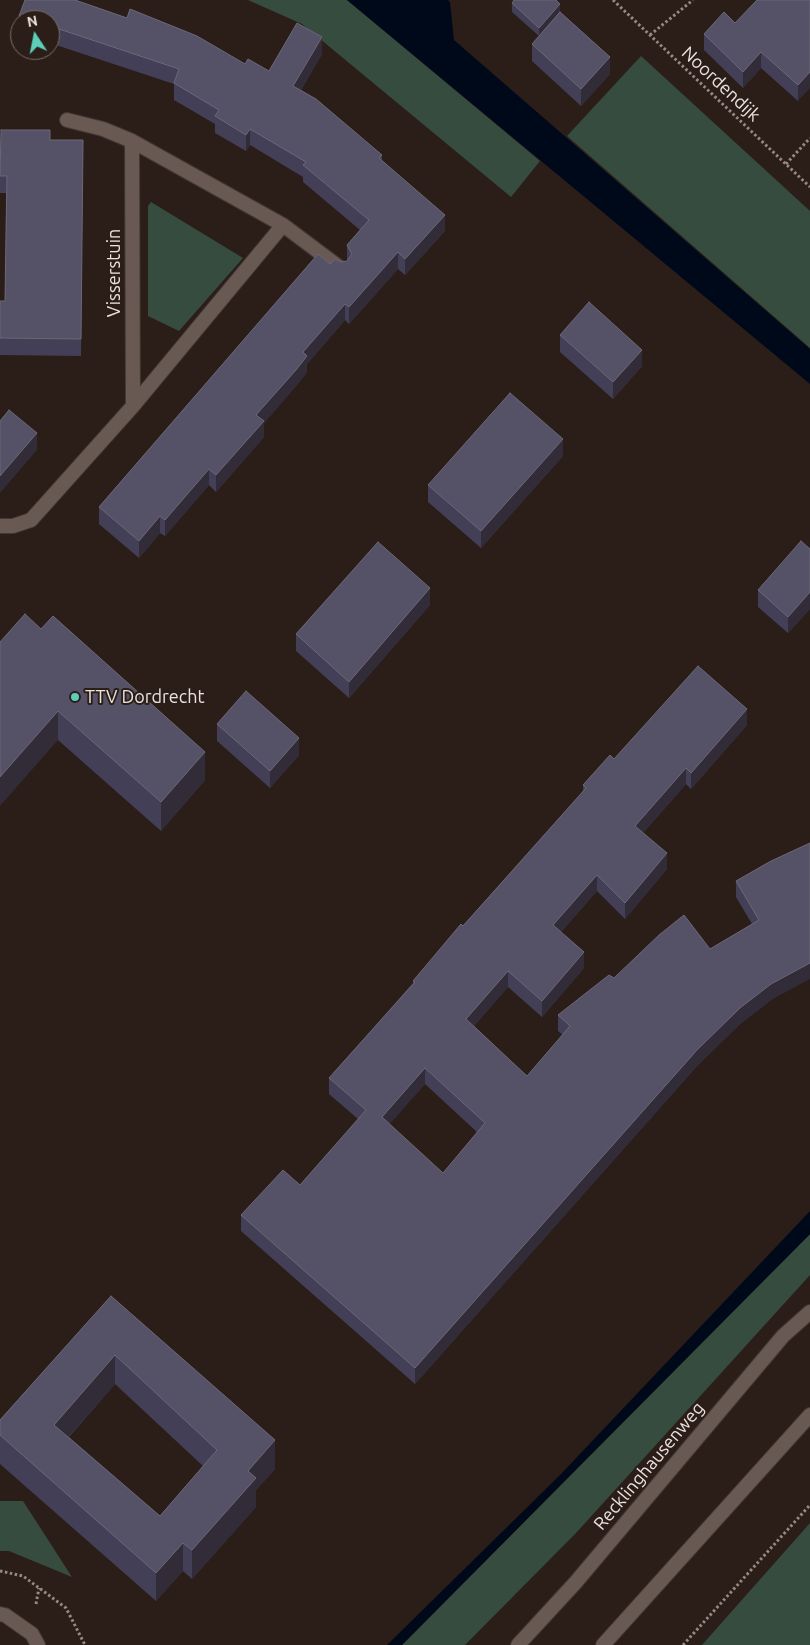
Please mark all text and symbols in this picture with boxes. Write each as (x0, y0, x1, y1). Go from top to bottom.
north arrow (10, 10, 60, 60)
text: N (26, 12, 39, 30)
street label: Noordendijk (677, 42, 765, 126)
street label: Visserstuin (103, 229, 125, 317)
place label: TTV Dordrecht (85, 686, 205, 708)
marker: TTV Dordrecht (69, 691, 81, 703)
street label: Recklinghausenweg (589, 1398, 709, 1534)

